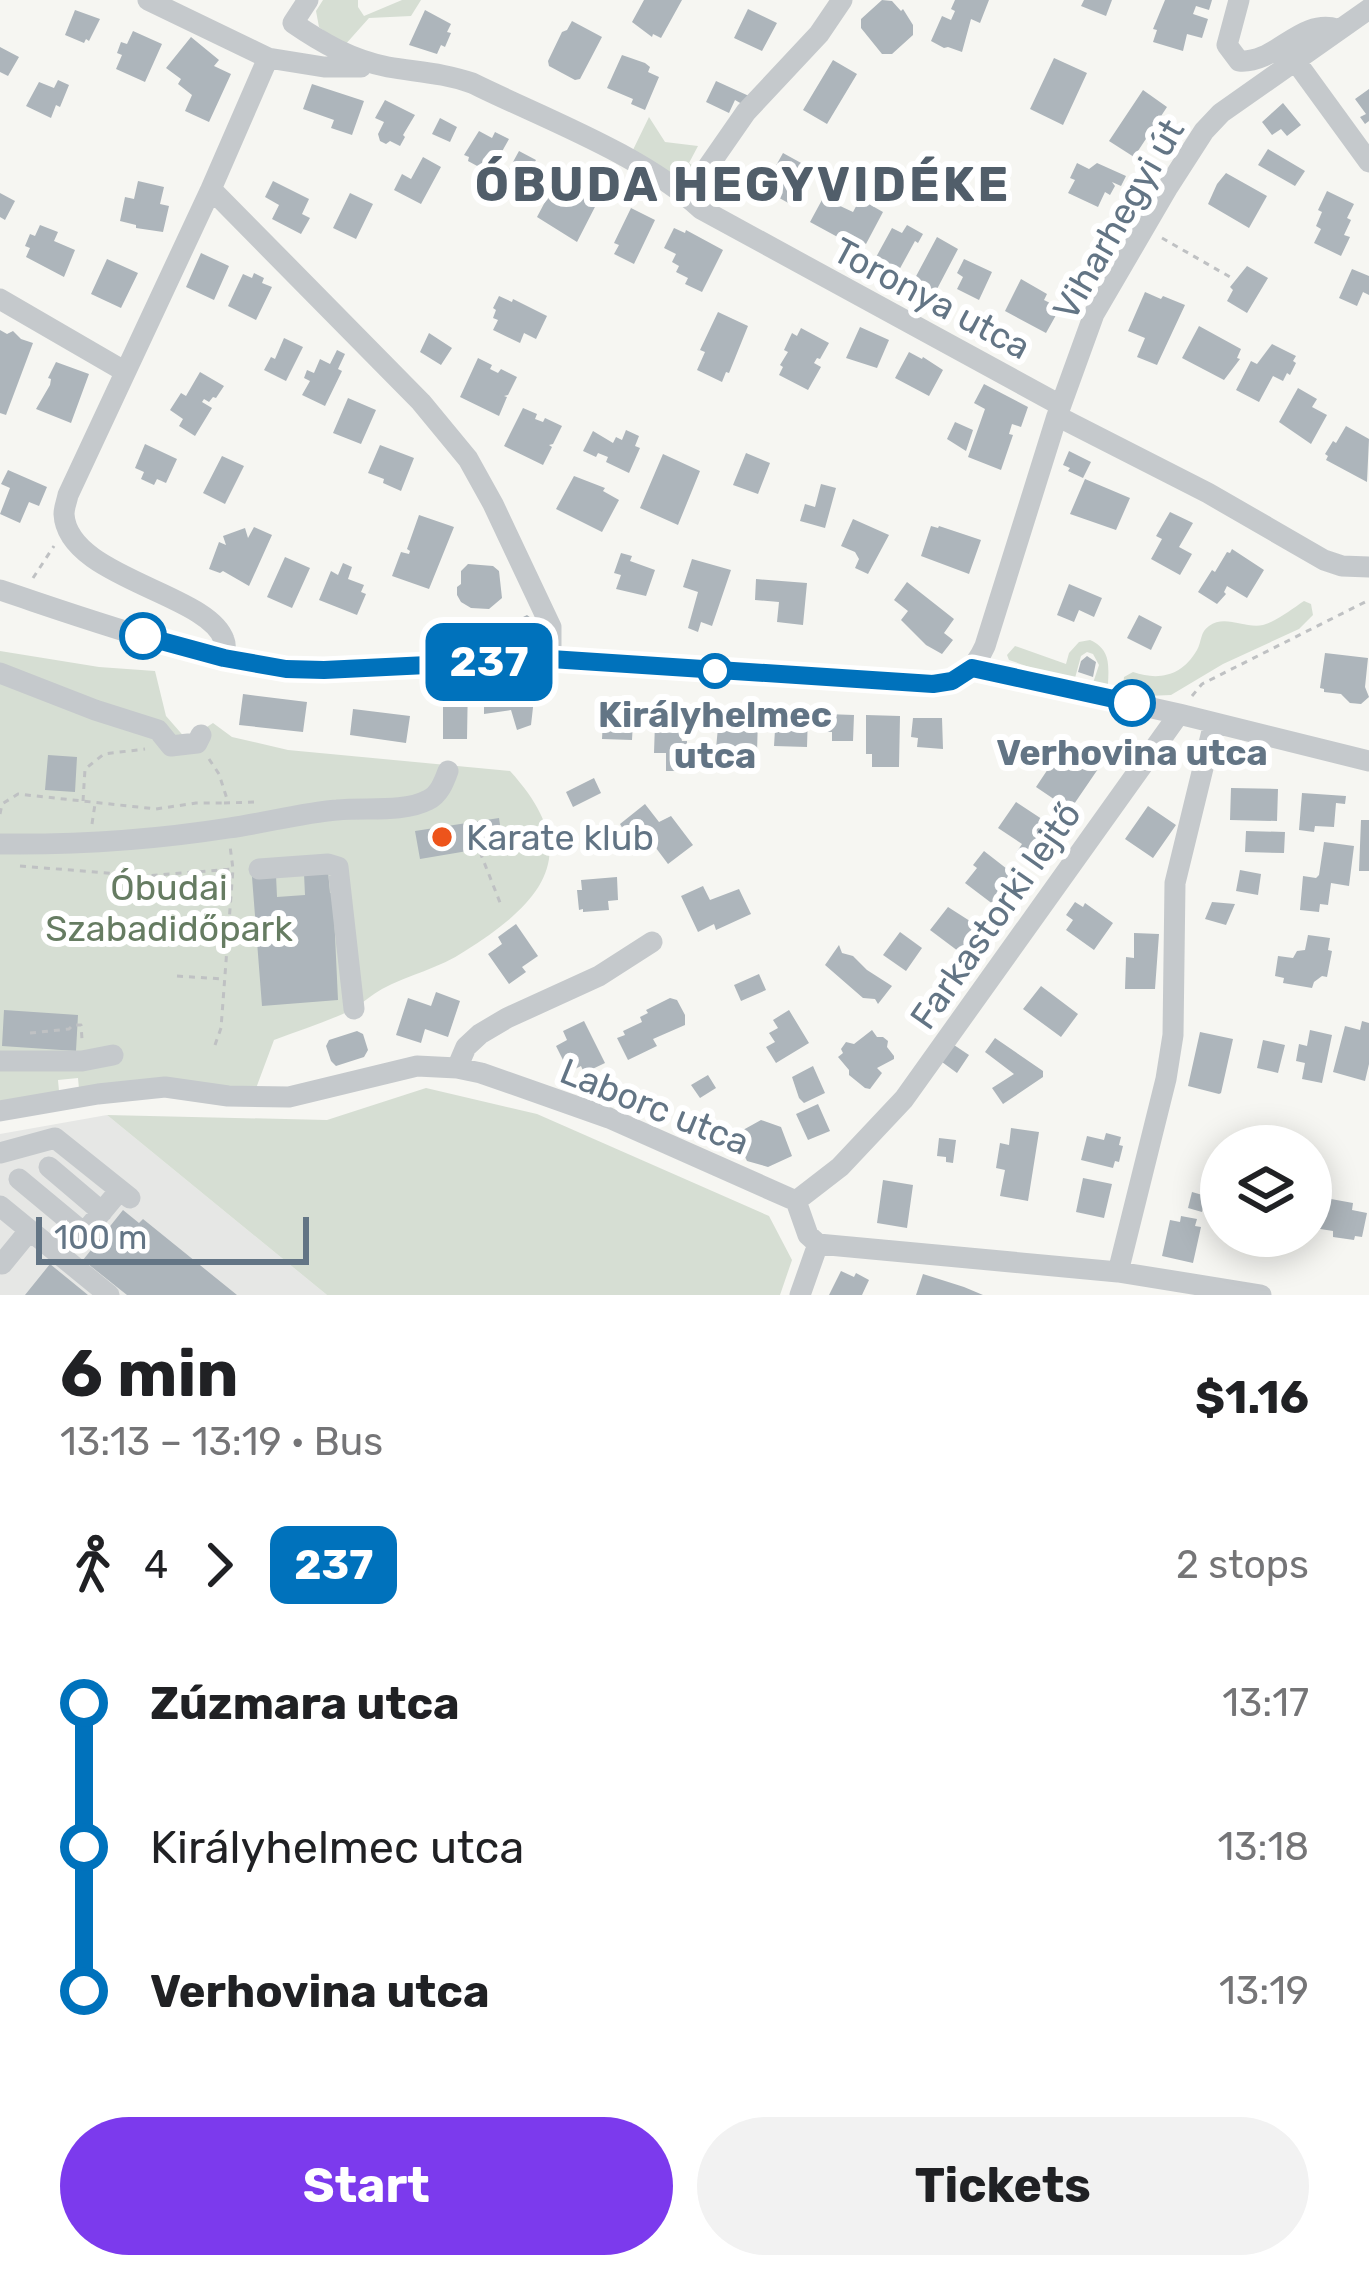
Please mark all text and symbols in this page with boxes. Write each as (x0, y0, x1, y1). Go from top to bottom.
street label: Viharhegyi út (1044, 111, 1193, 327)
district label: ÓBUDA HEGYVIDÉKE (475, 156, 1011, 213)
street label: Toronya utca (826, 229, 1038, 368)
unlabelled marker (121, 614, 165, 658)
line badge: 237 (420, 623, 558, 701)
text: 237 (449, 637, 529, 687)
marker: Királyhelmec utca (699, 655, 731, 687)
marker: Verhovina utca (1110, 681, 1154, 725)
place label: Királyhelmec utca (598, 693, 832, 777)
place label: Verhovina utca (996, 731, 1268, 774)
street label: Farkastorki lejtő (901, 793, 1090, 1037)
place label: Karate klub (466, 816, 654, 859)
marker: Karate klub (429, 824, 455, 850)
park label: Óbudai Szabadidőpark (45, 866, 293, 950)
street label: Laborc utca (554, 1049, 755, 1164)
map controls (1200, 1125, 1332, 1257)
button: layers (1200, 1125, 1332, 1257)
scale bar (36, 1211, 309, 1264)
text: 100 m (54, 1218, 147, 1257)
text: 6 min (60, 1334, 239, 1413)
text: $1.16 (1195, 1371, 1309, 1424)
text: 13:13 – 13:19 · Bus (60, 1419, 383, 1465)
icon: walk (60, 1532, 126, 1598)
icon: forward (186, 1532, 252, 1598)
text: 237 (294, 1540, 373, 1590)
text: 4 (144, 1542, 168, 1588)
text: 2 stops (1176, 1542, 1309, 1588)
text: Zúzmara utca (150, 1677, 460, 1730)
text: 13:17 (1222, 1680, 1309, 1726)
text: Királyhelmec utca (150, 1821, 524, 1874)
text: 13:18 (1217, 1824, 1309, 1870)
text: Verhovina utca (150, 1965, 489, 2018)
text: 13:19 (1219, 1968, 1309, 2014)
button: Start (60, 2117, 673, 2255)
button: Tickets (697, 2117, 1309, 2255)

